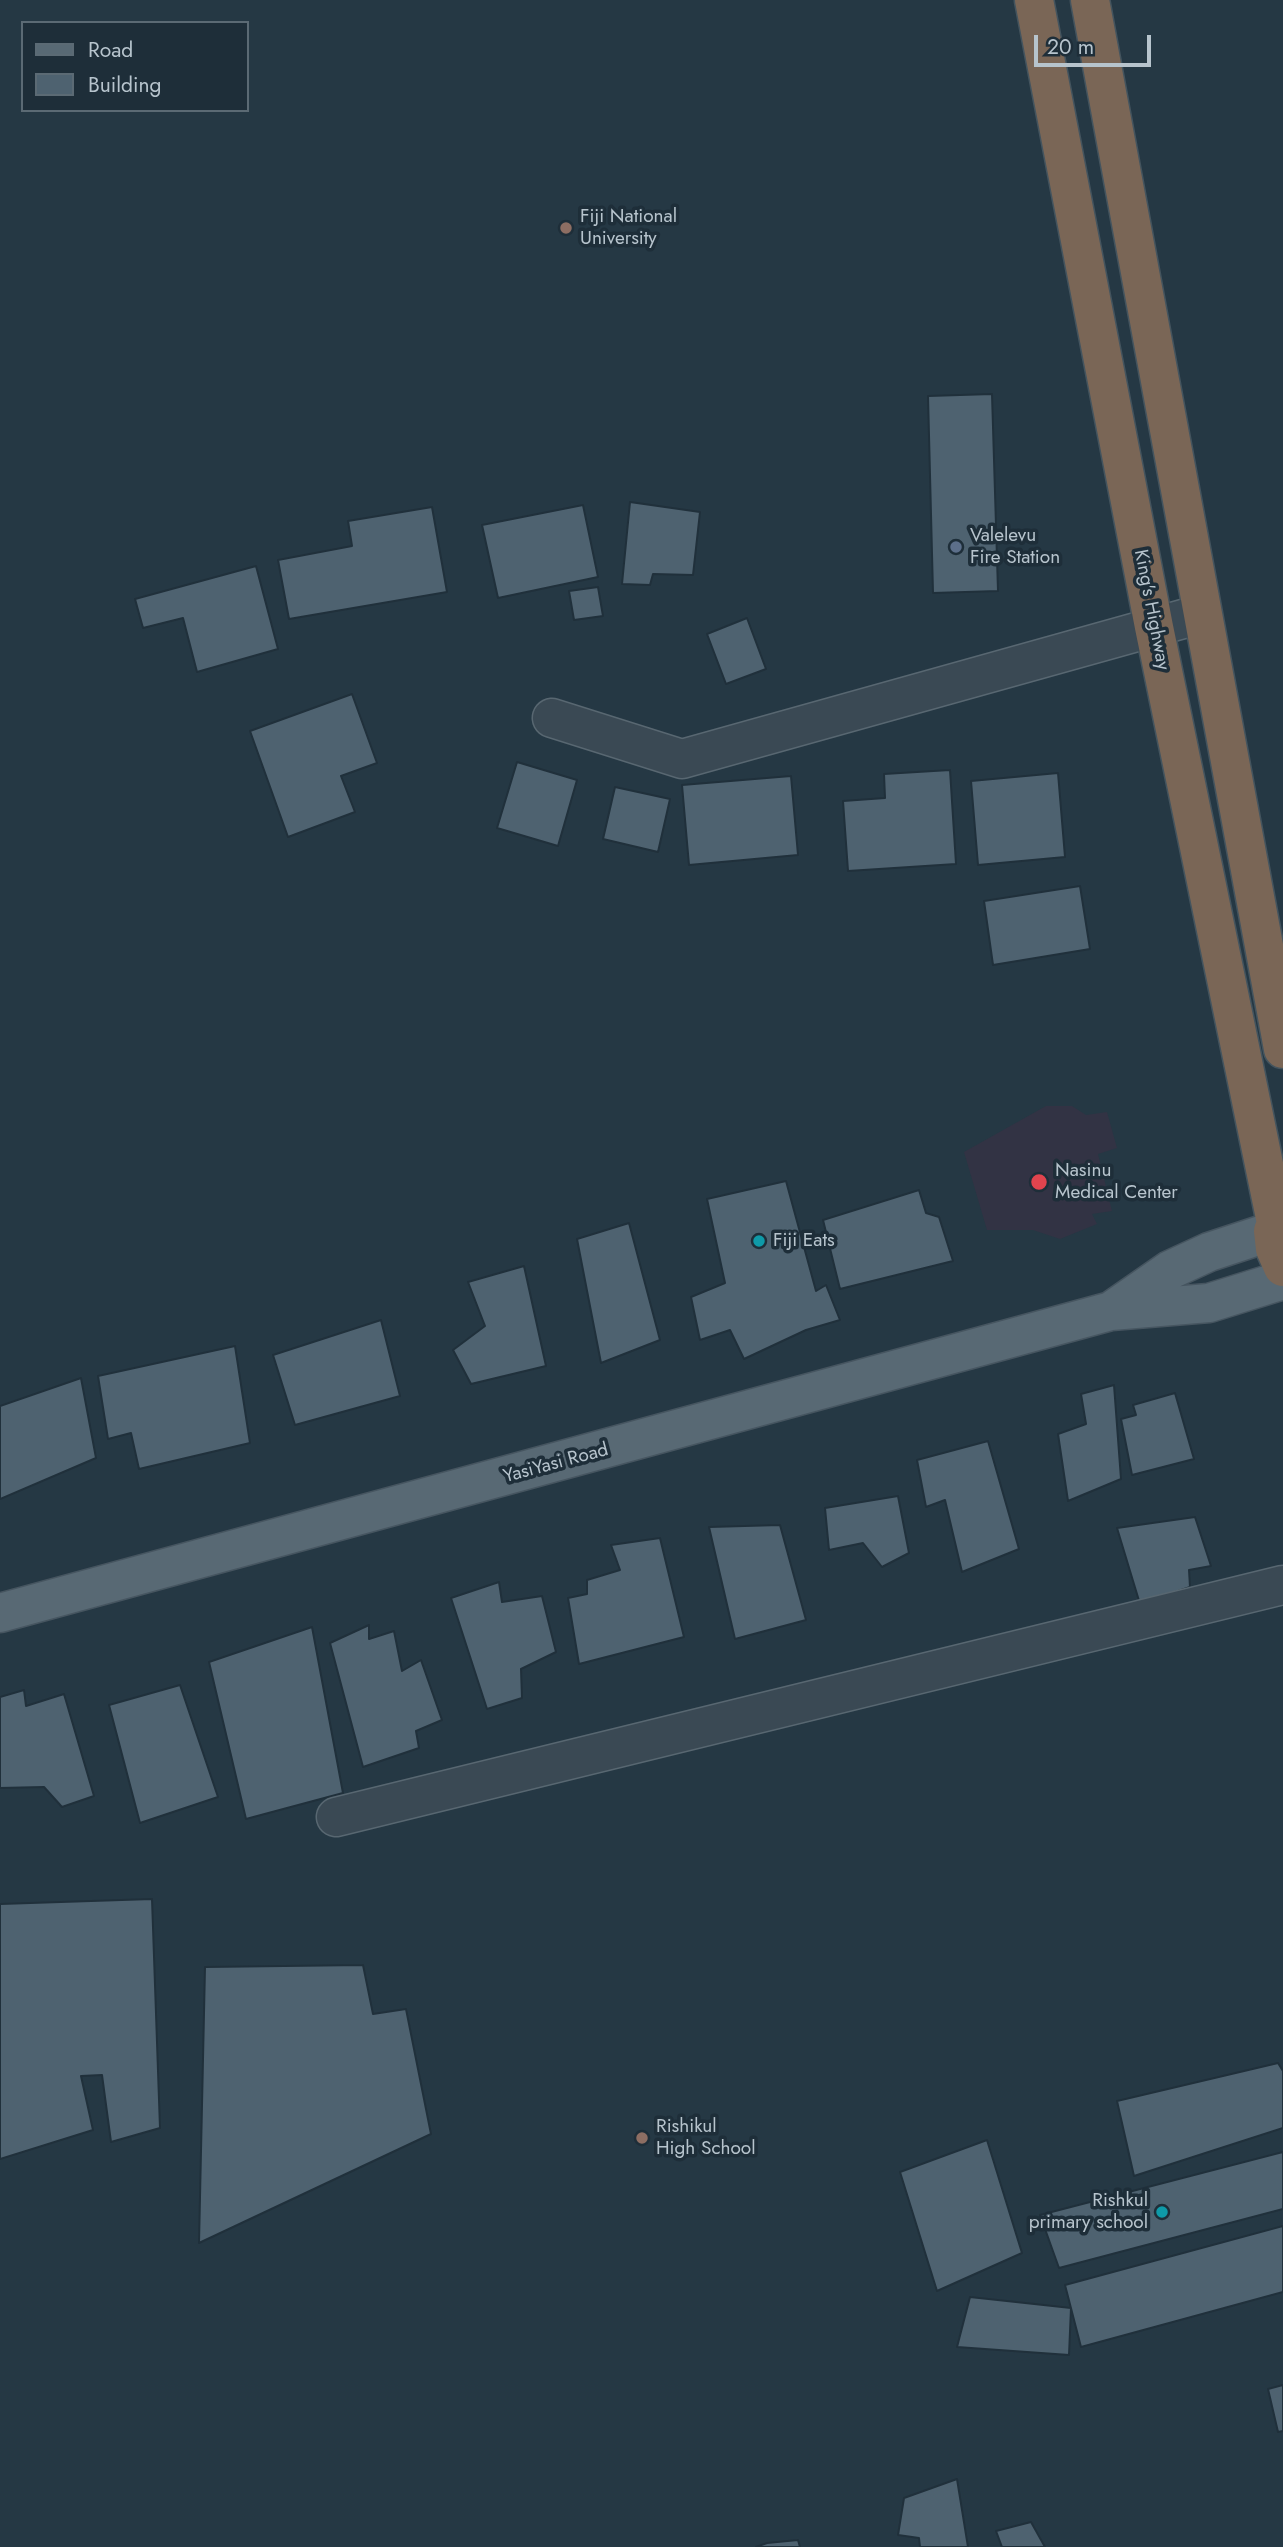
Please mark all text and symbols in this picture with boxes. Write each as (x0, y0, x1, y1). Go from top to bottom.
legend (21, 21, 248, 112)
scale bar (1038, 21, 1155, 65)
text: 20 m (1047, 32, 1094, 62)
text: Road (88, 35, 133, 65)
text: Building (88, 70, 161, 100)
place label: Fiji National University (580, 206, 677, 250)
marker: Fiji National University (558, 220, 574, 236)
place label: Valelevu Fire Station (970, 525, 1060, 569)
marker: Valelevu Fire Station (948, 539, 964, 555)
street label: King's Highway (1128, 548, 1174, 672)
place label: Nasinu Medical Center (1055, 1160, 1178, 1204)
marker: Nasinu Medical Center (1029, 1172, 1049, 1192)
place label: Fiji Eats (773, 1230, 835, 1252)
marker: Fiji Eats (751, 1233, 767, 1249)
street label: YasiYasi Road (501, 1439, 611, 1489)
place label: Rishikul High School (656, 2116, 756, 2160)
marker: Rishikul High School (634, 2130, 650, 2146)
place label: Rishkul primary school (1029, 2190, 1148, 2234)
marker: Rishkul primary school (1154, 2204, 1170, 2220)

